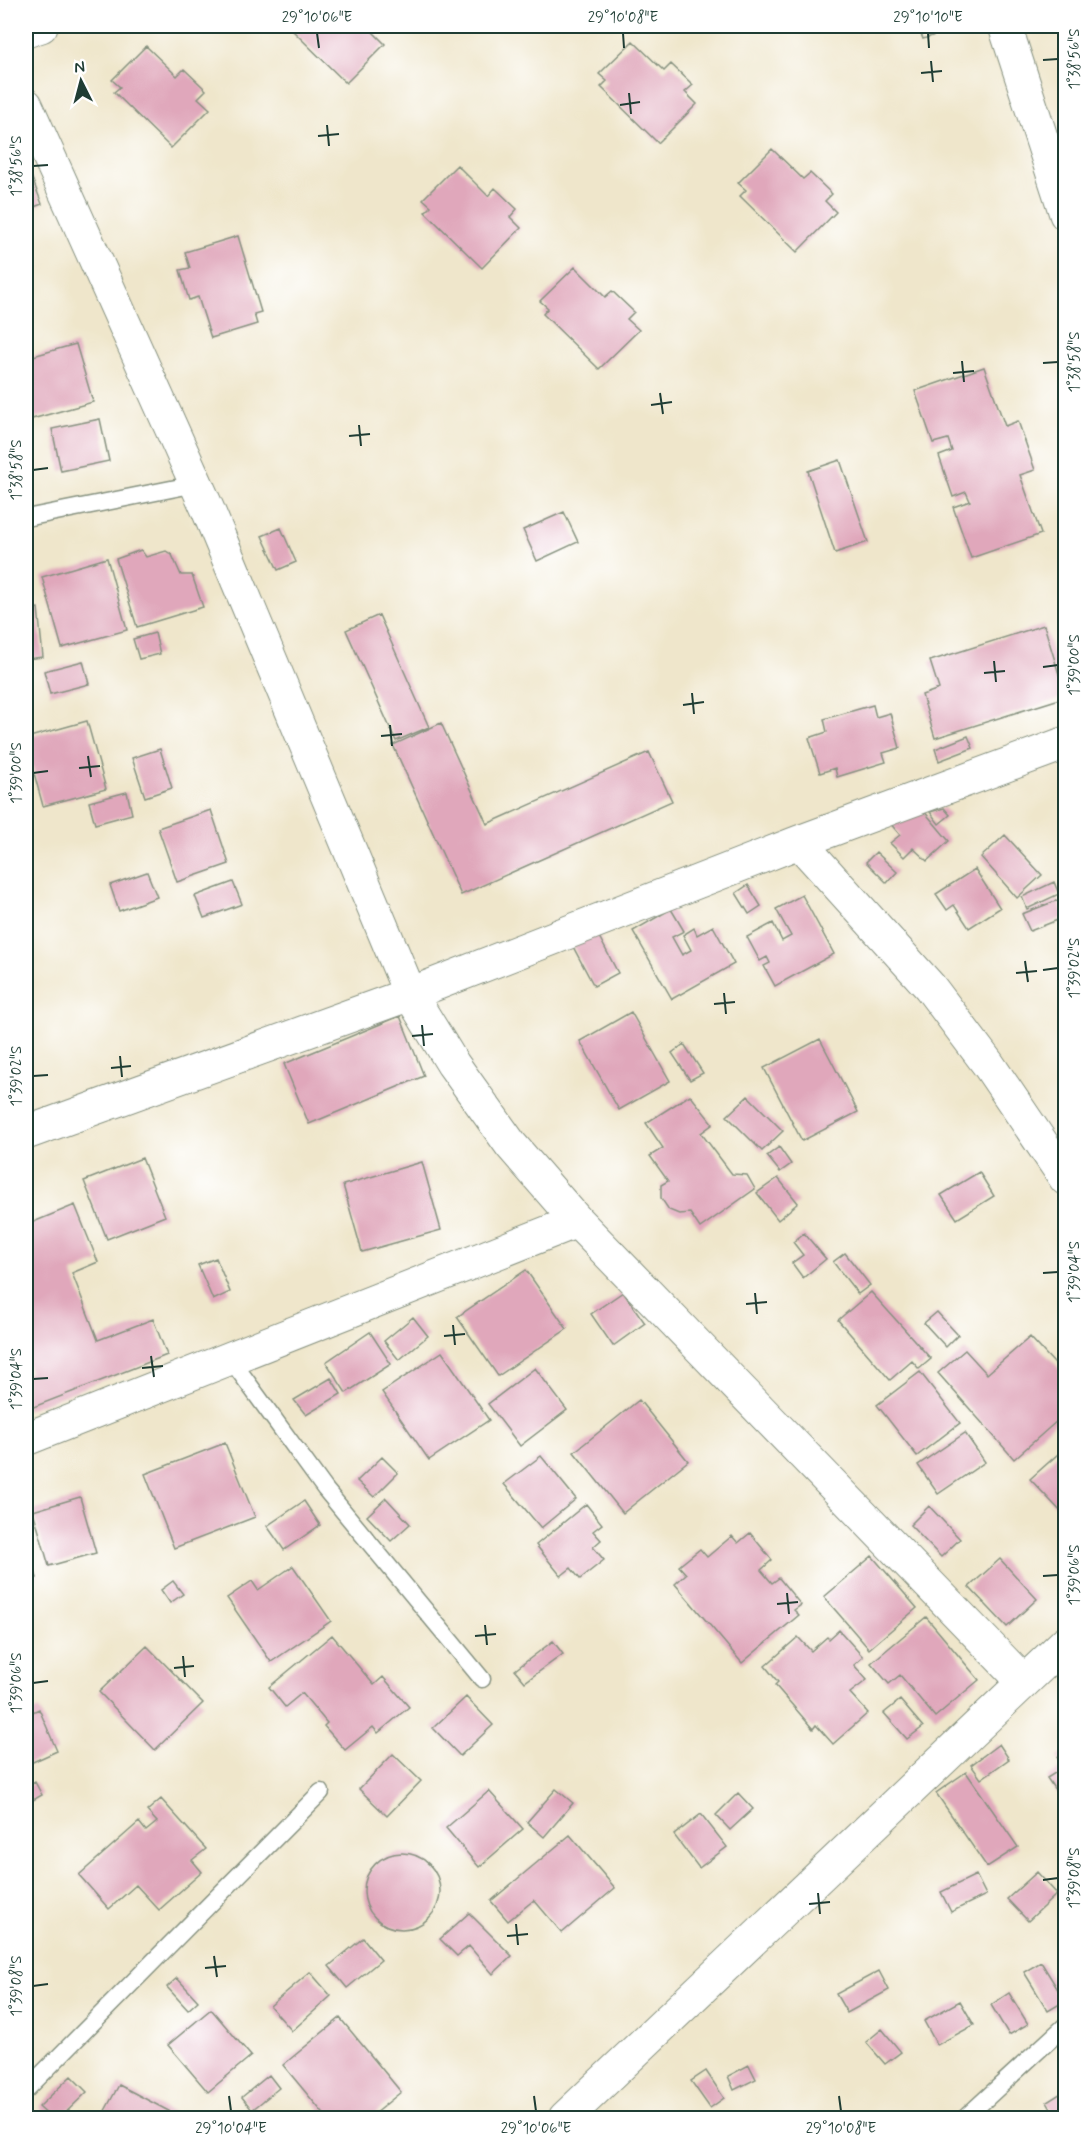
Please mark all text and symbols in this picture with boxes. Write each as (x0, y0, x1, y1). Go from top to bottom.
text: 29°10'06"E (282, 8, 353, 28)
text: 29°10'08"E (588, 8, 659, 28)
text: 29°10'10"E (893, 8, 963, 28)
text: 1°38'56"S (1065, 28, 1085, 90)
north arrow (51, 51, 111, 111)
text: N (73, 57, 86, 79)
text: 1°38'56"S (7, 135, 27, 197)
text: 1°38'58"S (1065, 332, 1085, 392)
text: 1°38'58"S (7, 440, 27, 500)
text: 1°39'00"S (1065, 634, 1085, 696)
text: 1°39'00"S (7, 742, 27, 804)
text: 1°39'02"S (1065, 938, 1085, 998)
text: 1°39'02"S (7, 1046, 27, 1106)
text: 1°39'04"S (1065, 1241, 1085, 1303)
text: 1°39'04"S (7, 1348, 27, 1410)
text: 1°39'06"S (1065, 1544, 1085, 1606)
text: 1°39'06"S (7, 1652, 27, 1714)
text: 1°39'08"S (1065, 1847, 1085, 1909)
text: 1°39'08"S (7, 1955, 27, 2017)
text: 29°10'04"E (195, 2119, 267, 2139)
text: 29°10'06"E (501, 2119, 572, 2139)
text: 29°10'08"E (806, 2119, 877, 2139)

